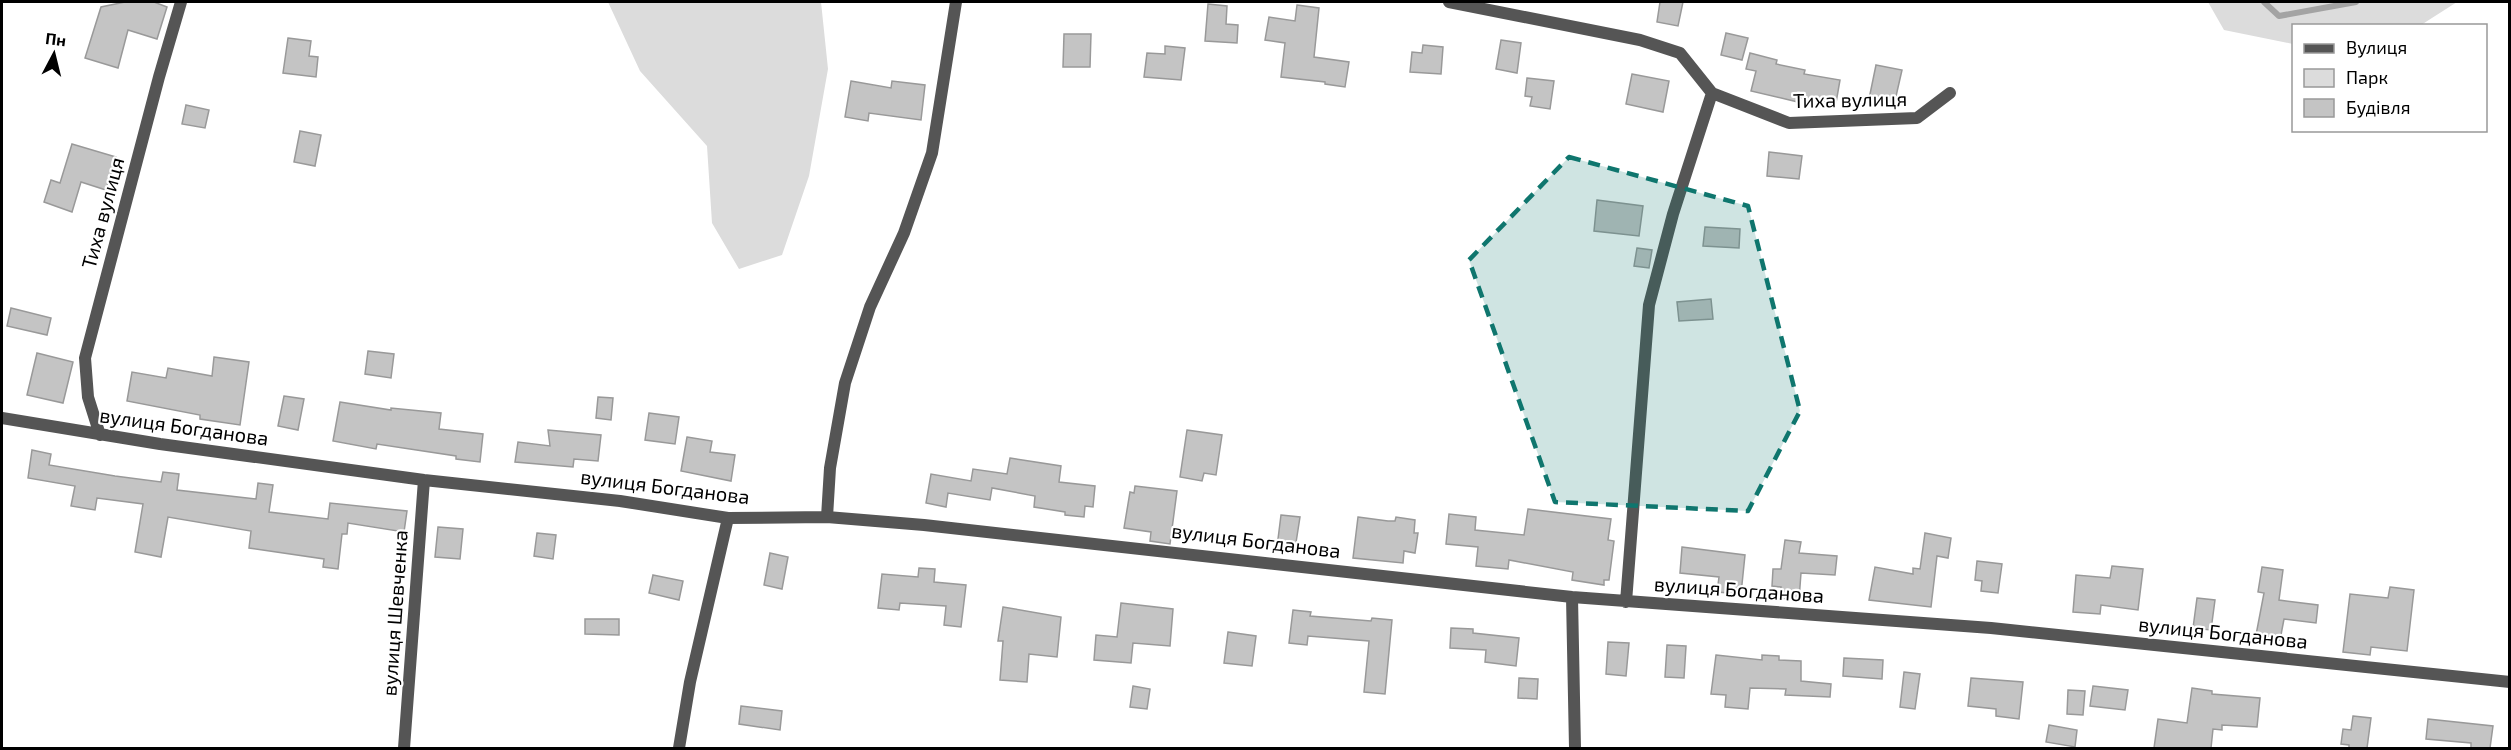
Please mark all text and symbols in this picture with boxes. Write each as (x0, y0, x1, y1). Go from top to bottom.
north arrow (24, 24, 84, 84)
legend (2292, 24, 2487, 132)
text: Пн (44, 28, 67, 49)
text: Вулиця (2346, 36, 2407, 58)
text: Парк (2346, 66, 2388, 88)
street label: Тиха вулиця (1793, 86, 1907, 113)
text: Будівля (2346, 96, 2410, 118)
street label: Тиха вулиця (76, 154, 129, 271)
street label: вулиця Богданова (98, 402, 270, 451)
street label: вулиця Богданова (579, 464, 751, 509)
street label: вулиця Богданова (1170, 518, 1342, 563)
street label: вулиця Шевченка (376, 529, 413, 697)
street label: вулиця Богданова (1653, 571, 1825, 608)
street label: вулиця Богданова (2137, 611, 2309, 654)

